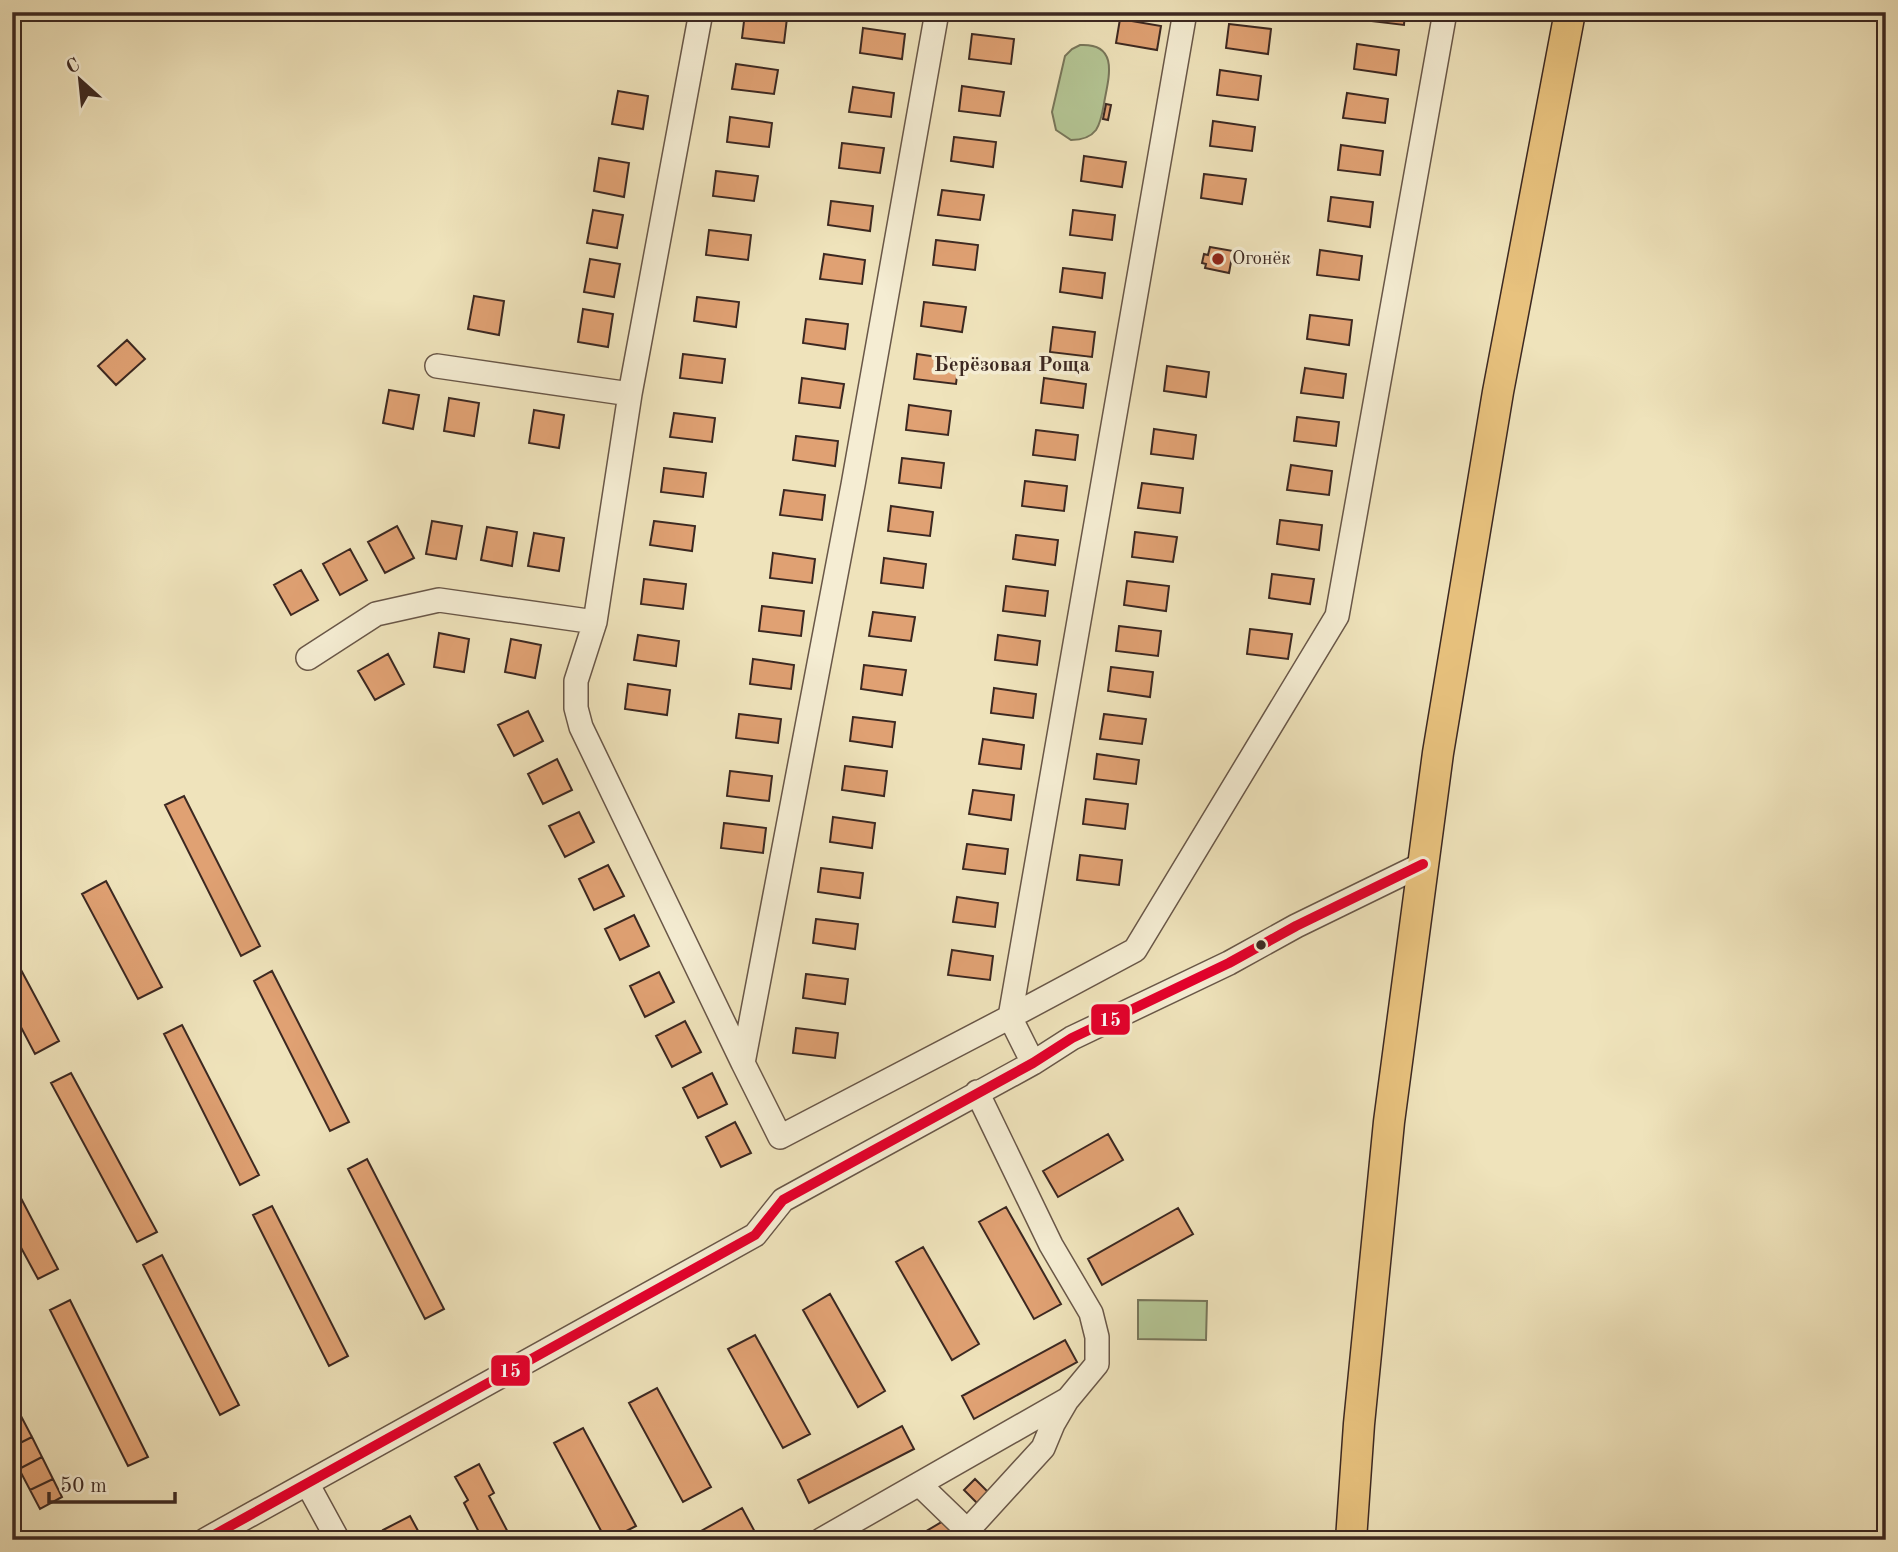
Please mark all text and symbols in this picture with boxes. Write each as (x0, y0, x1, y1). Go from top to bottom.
north arrow (46, 46, 116, 116)
text: С (64, 56, 83, 78)
place label: Огонёк (1232, 250, 1291, 269)
marker: Огонёк (1210, 251, 1226, 267)
district label: Берёзовая Роща (934, 355, 1091, 376)
unlabelled marker (1254, 938, 1268, 952)
line badge: 15 (1090, 1003, 1131, 1036)
text: 15 (1099, 1012, 1121, 1031)
line badge: 15 (490, 1354, 531, 1387)
text: 15 (499, 1363, 521, 1382)
scale bar (49, 1461, 175, 1505)
text: 50 m (60, 1476, 107, 1497)

